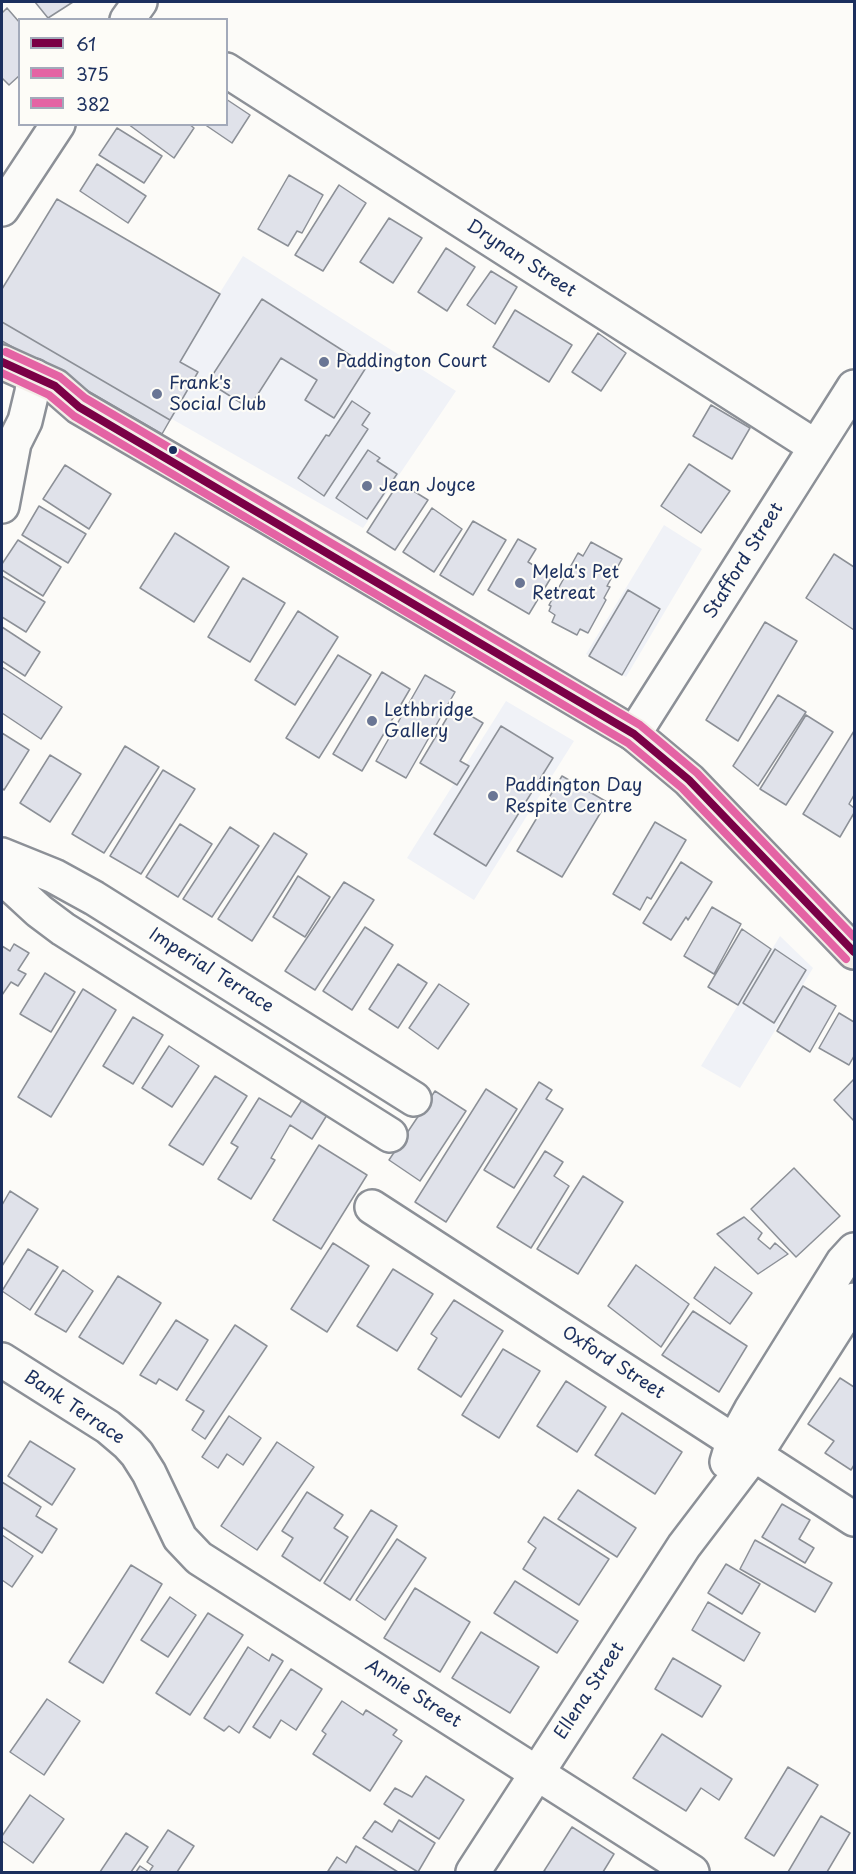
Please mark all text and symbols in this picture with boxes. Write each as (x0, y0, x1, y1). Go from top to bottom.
legend (18, 18, 228, 126)
text: 61 (76, 30, 96, 57)
text: 375 (76, 60, 109, 87)
text: 382 (76, 90, 110, 117)
street label: Drynan Street (462, 216, 580, 302)
place label: Paddington Court (336, 351, 487, 373)
marker: Paddington Court (317, 355, 331, 369)
place label: Frank's Social Club (169, 373, 266, 416)
marker: Frank's Social Club (150, 387, 164, 401)
unlabelled marker (167, 444, 179, 456)
place label: Jean Joyce (379, 475, 476, 497)
marker: Jean Joyce (360, 479, 374, 493)
street label: Stafford Street (700, 499, 788, 623)
place label: Mela's Pet Retreat (532, 562, 619, 604)
marker: Mela's Pet Retreat (513, 576, 527, 590)
place label: Lethbridge Gallery (384, 700, 473, 742)
marker: Lethbridge Gallery (365, 714, 379, 728)
place label: Paddington Day Respite Centre (505, 775, 642, 818)
marker: Paddington Day Respite Centre (486, 789, 500, 803)
street label: Imperial Terrace (145, 924, 277, 1018)
street label: Oxford Street (558, 1322, 668, 1404)
street label: Bank Terrace (20, 1367, 128, 1449)
street label: Ellena Street (551, 1638, 629, 1744)
street label: Annie Street (361, 1655, 465, 1733)

